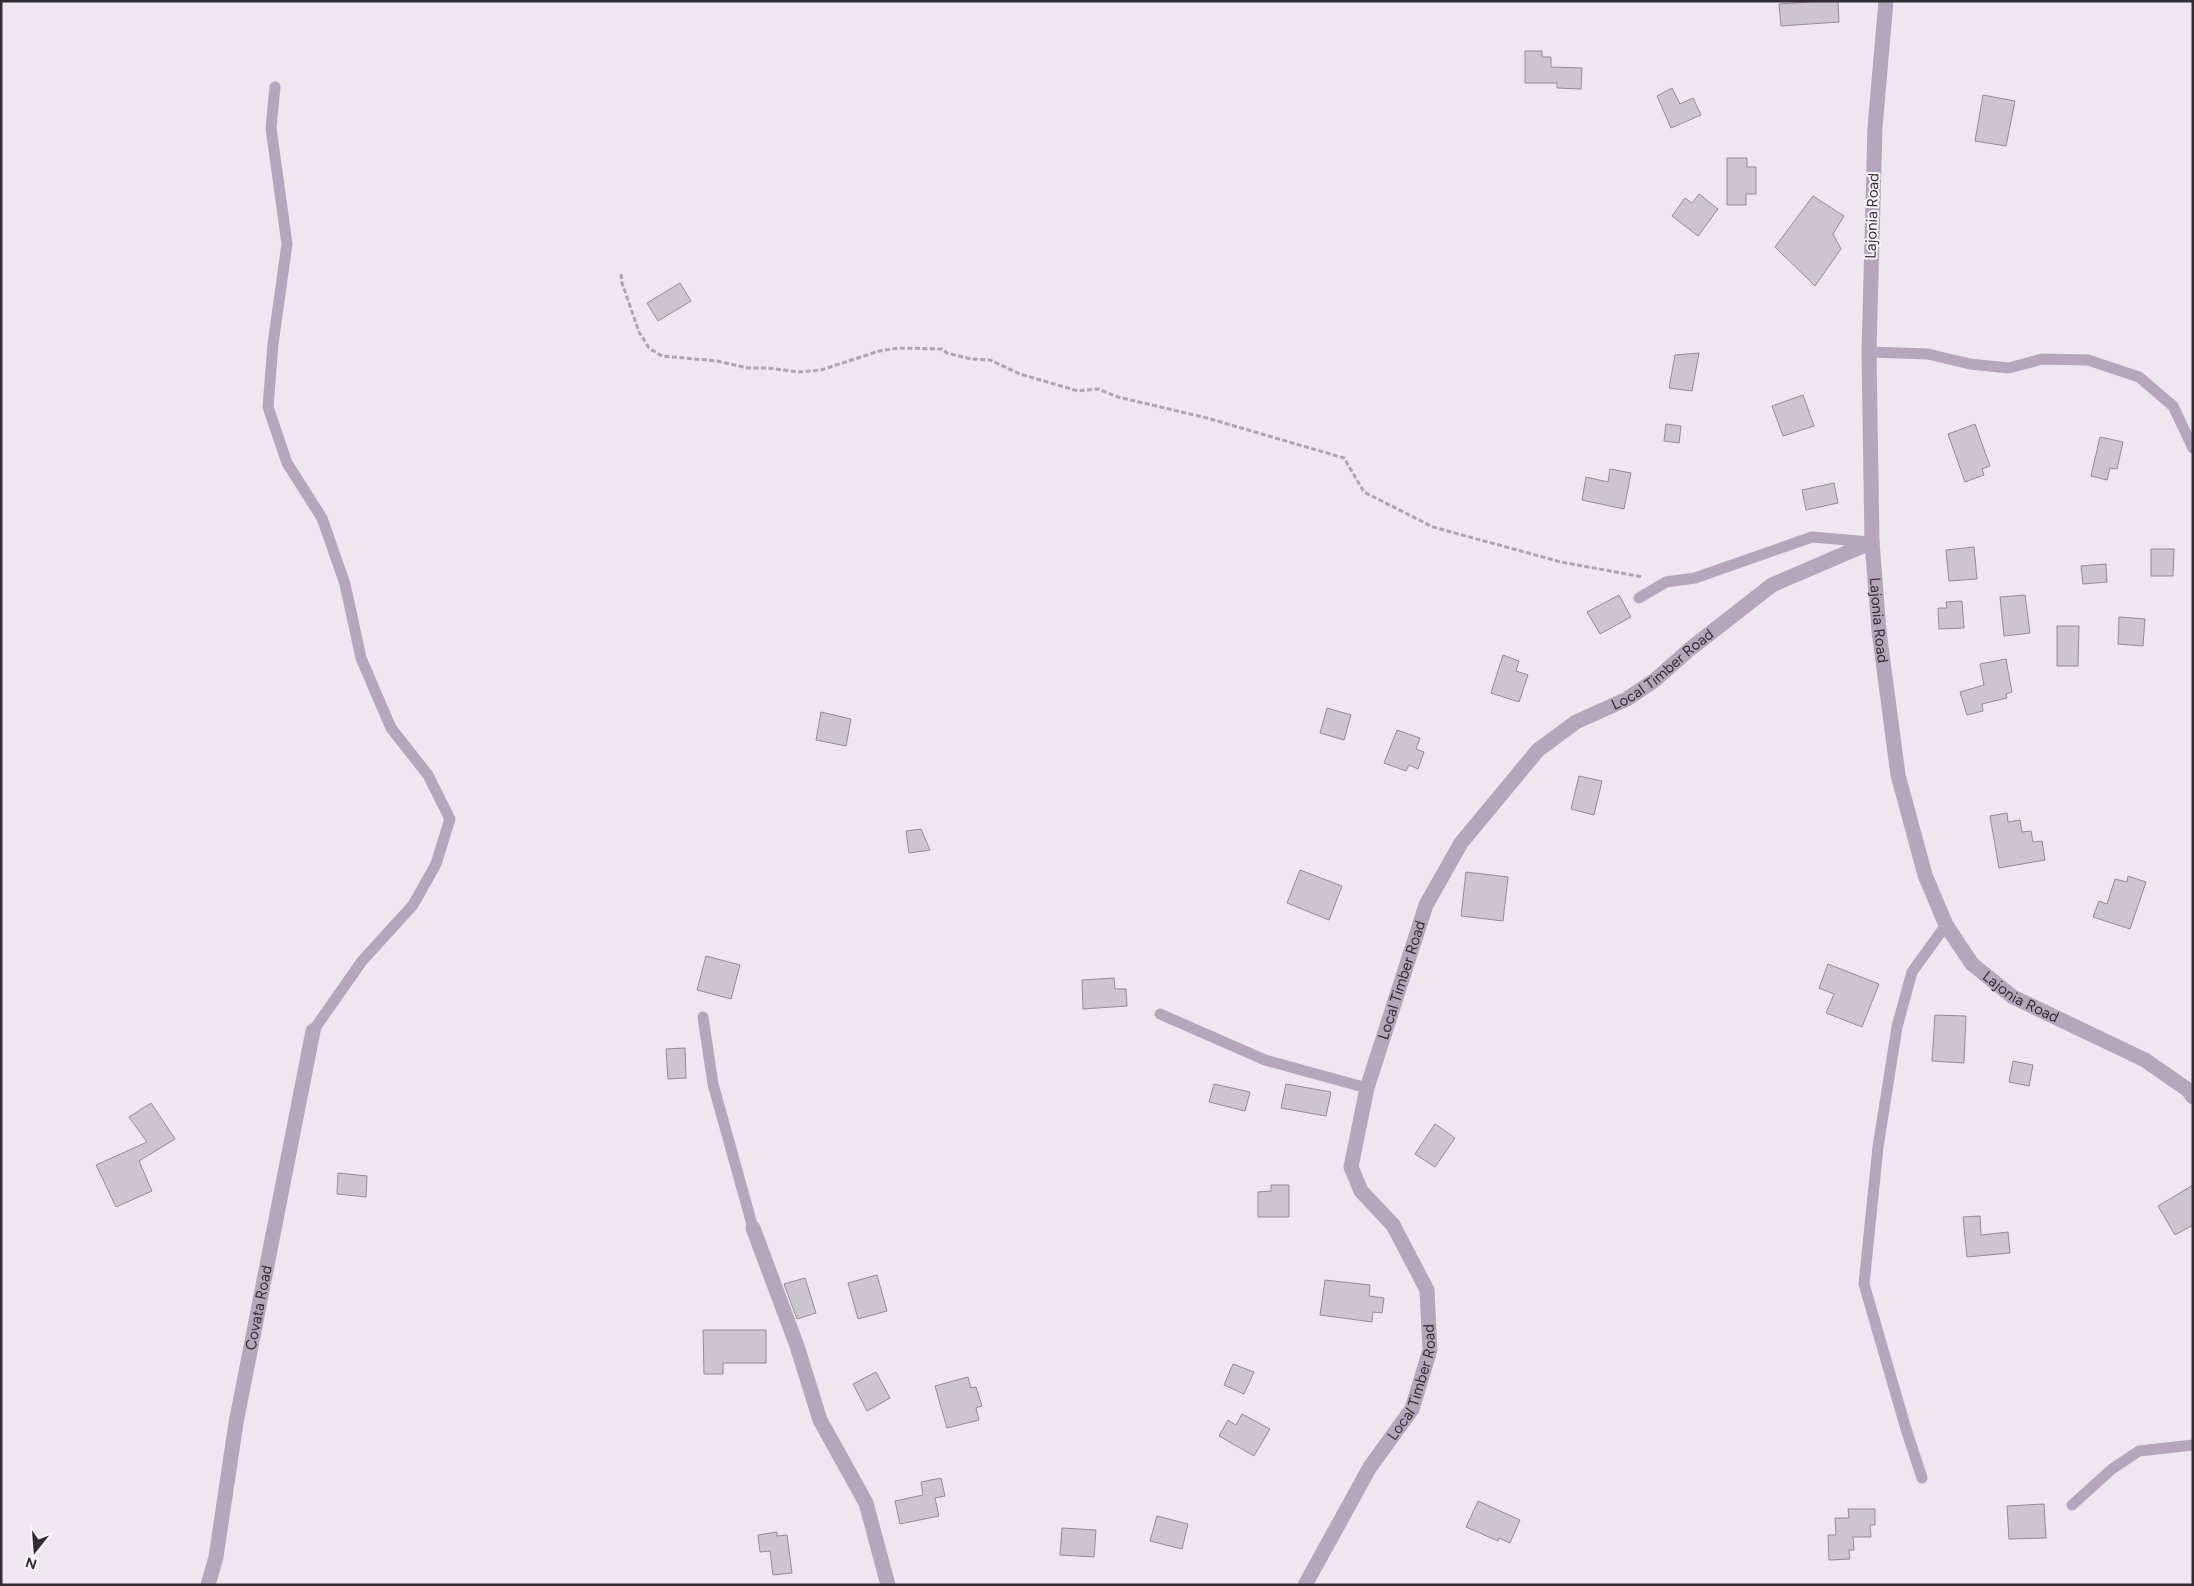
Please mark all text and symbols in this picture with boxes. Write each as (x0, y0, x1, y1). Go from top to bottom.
street label: Lajonia Road (1862, 173, 1882, 259)
street label: Lajonia Road (1866, 577, 1892, 664)
street label: Local Timber Road (1609, 625, 1717, 714)
street label: Local Timber Road (1374, 918, 1429, 1042)
street label: Lajonia Road (1979, 967, 2062, 1026)
street label: Covata Road (241, 1264, 276, 1352)
street label: Local Timber Road (1383, 1323, 1439, 1444)
north arrow (10, 1526, 60, 1576)
text: N (24, 1553, 39, 1573)

